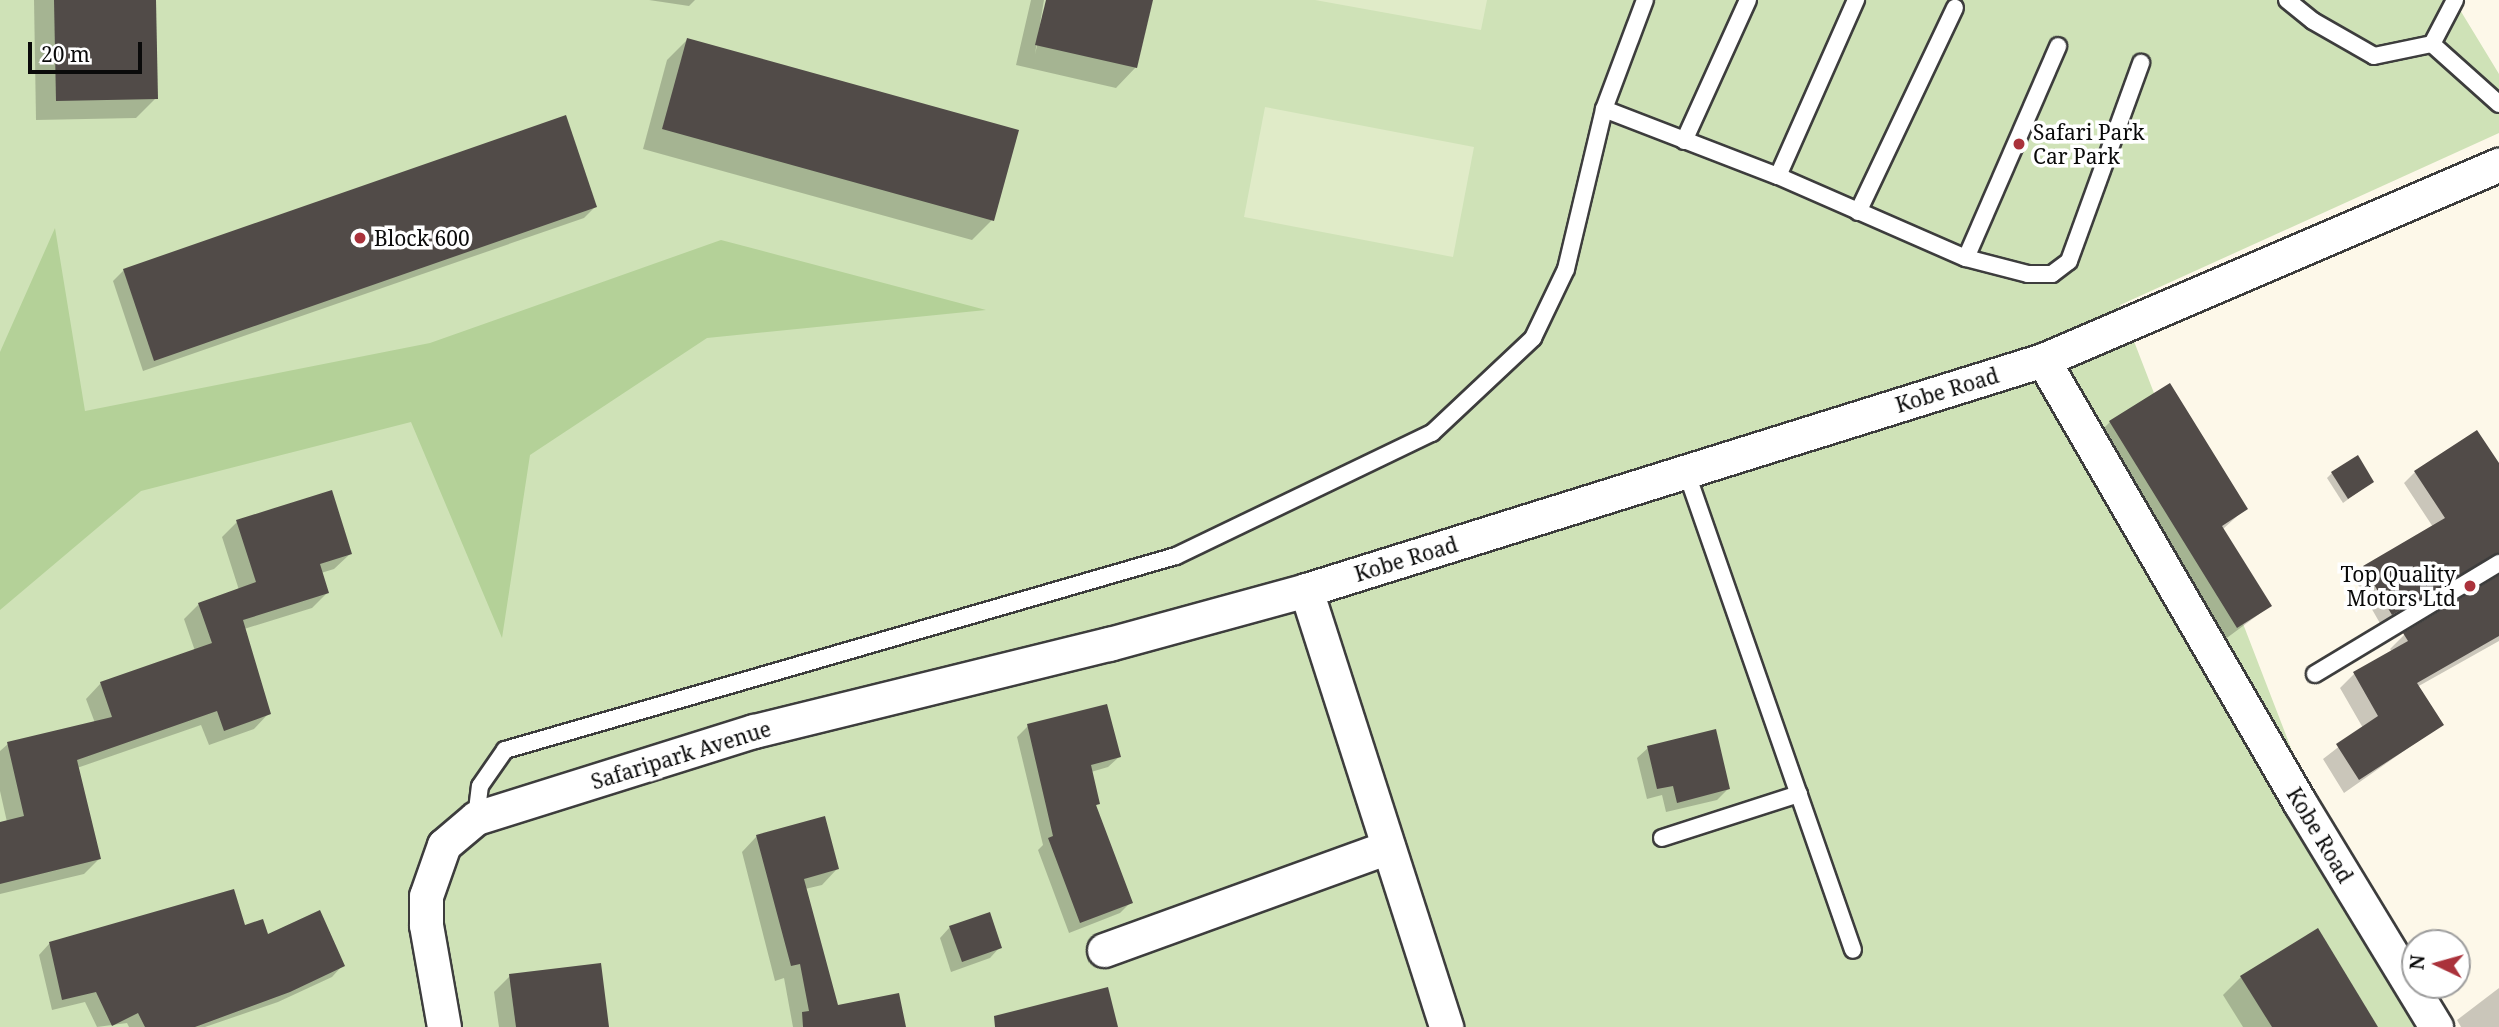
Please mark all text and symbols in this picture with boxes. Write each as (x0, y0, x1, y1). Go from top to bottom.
scale bar (32, 28, 145, 72)
text: 20 m (41, 40, 90, 68)
place label: Safari Park Car Park (2033, 119, 2145, 169)
marker: Safari Park Car Park (2011, 136, 2027, 152)
place label: Block 600 (374, 225, 470, 251)
marker: Block 600 (352, 230, 368, 246)
street label: Kobe Road (1892, 362, 2002, 418)
street label: Kobe Road (1351, 531, 1461, 587)
place label: Top Quality Motors Ltd (2340, 561, 2456, 611)
marker: Top Quality Motors Ltd (2462, 578, 2478, 594)
street label: Safaripark Avenue (588, 716, 774, 794)
street label: Kobe Road (2282, 783, 2358, 887)
north arrow (2401, 929, 2471, 999)
text: N (2403, 954, 2431, 971)

